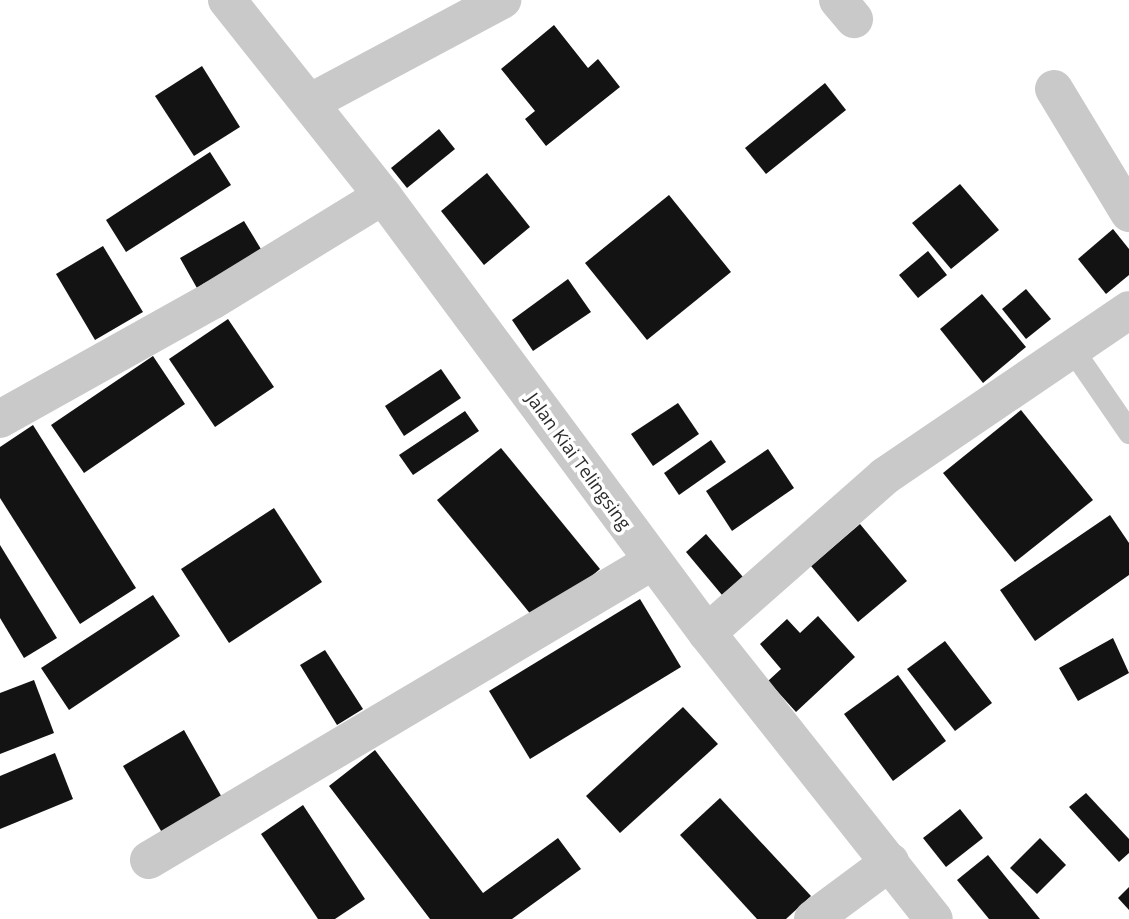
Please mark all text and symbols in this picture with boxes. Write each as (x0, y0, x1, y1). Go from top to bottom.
street label: Jalan Kiai Telingsing (522, 388, 636, 534)

